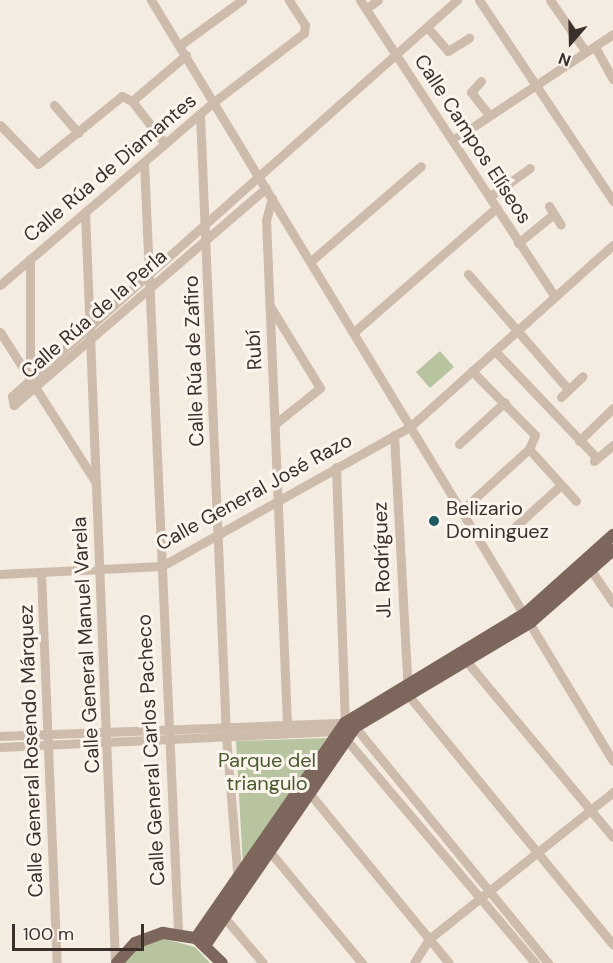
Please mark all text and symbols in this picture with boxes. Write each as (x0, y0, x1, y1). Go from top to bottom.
north arrow (541, 12, 601, 72)
text: N (556, 48, 574, 71)
street label: Calle Campos Elíseos (409, 50, 537, 228)
street label: Calle Rúa de Diamantes (19, 89, 201, 247)
street label: Calle Rúa de la Perla (16, 244, 172, 384)
street label: Calle Rúa de Zafiro (179, 275, 209, 447)
street label: Rubí (241, 329, 267, 371)
street label: Calle General José Razo (152, 428, 356, 556)
place label: Belizario Dominguez (446, 497, 549, 544)
street label: JL Rodríguez (368, 501, 396, 619)
marker: Belizario Dominguez (427, 514, 441, 528)
street label: Calle General Manuel Varela (67, 516, 105, 774)
street label: Calle General Rosendo Márquez (14, 604, 48, 898)
street label: Calle General Carlos Pacheco (132, 613, 170, 887)
park label: Parque del triangulo (218, 749, 316, 796)
scale bar (15, 912, 147, 950)
text: 100 m (23, 922, 74, 946)

